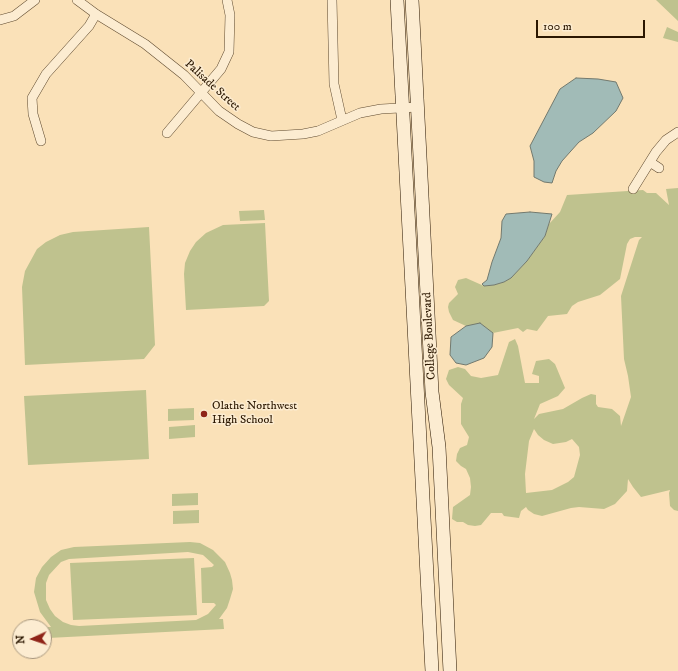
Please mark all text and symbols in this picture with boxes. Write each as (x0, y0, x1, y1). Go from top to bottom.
scale bar (538, 12, 647, 38)
text: 100 m (543, 19, 572, 34)
street label: Palisade Street (181, 57, 243, 115)
street label: College Boulevard (421, 292, 439, 380)
place label: Olathe Northwest High School (212, 400, 297, 428)
marker: Olathe Northwest High School (199, 409, 209, 419)
north arrow (12, 619, 52, 659)
text: N (14, 635, 28, 644)

